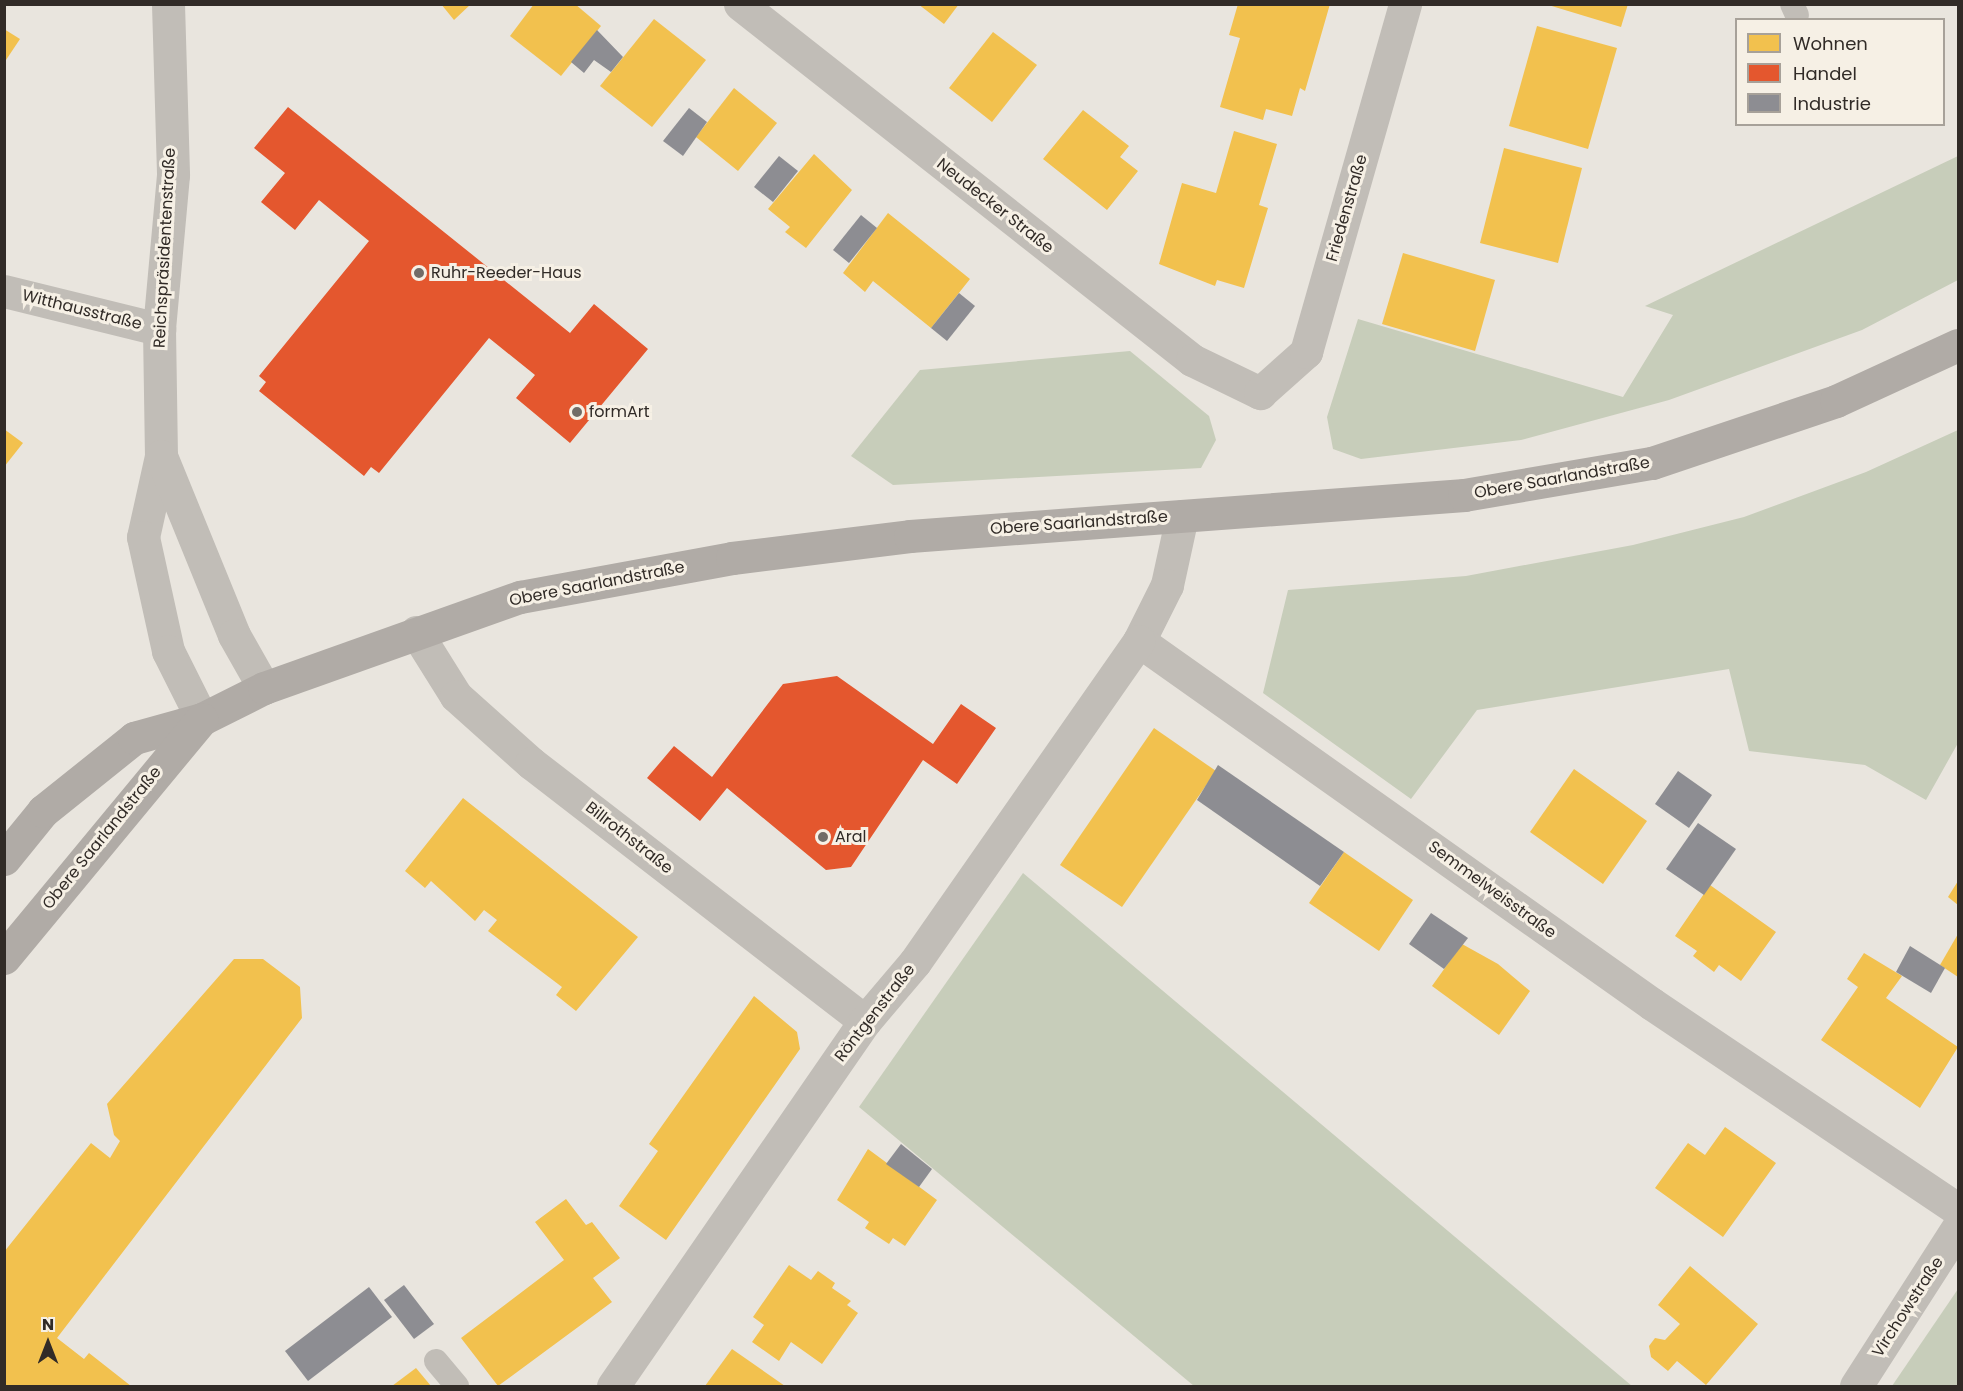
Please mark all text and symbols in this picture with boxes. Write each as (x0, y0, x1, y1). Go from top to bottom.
legend (1735, 18, 1945, 126)
text: Wohnen (1793, 31, 1868, 56)
text: Handel (1793, 61, 1857, 86)
text: Industrie (1793, 91, 1871, 116)
street label: Reichspräsidentenstraße (150, 147, 180, 349)
street label: Friedenstraße (1323, 152, 1371, 264)
street label: Neudecker Straße (933, 154, 1057, 258)
place label: Ruhr-Reeder-Haus (431, 263, 582, 283)
marker: Ruhr-Reeder-Haus (412, 266, 426, 280)
street label: Witthausstraße (20, 286, 144, 334)
place label: formArt (589, 402, 650, 422)
marker: formArt (570, 405, 584, 419)
street label: Obere Saarlandstraße (1473, 453, 1651, 503)
street label: Obere Saarlandstraße (990, 507, 1168, 539)
street label: Obere Saarlandstraße (508, 558, 686, 610)
street label: Obere Saarlandstraße (39, 763, 165, 913)
street label: Billrothstraße (581, 798, 677, 878)
place label: Aral (835, 827, 867, 847)
marker: Aral (816, 830, 830, 844)
street label: Semmelweisstraße (1424, 837, 1560, 943)
street label: Röntgenstraße (831, 960, 919, 1066)
street label: Virchowstraße (1868, 1253, 1948, 1361)
north arrow (18, 1313, 78, 1373)
text: N (42, 1313, 54, 1336)

